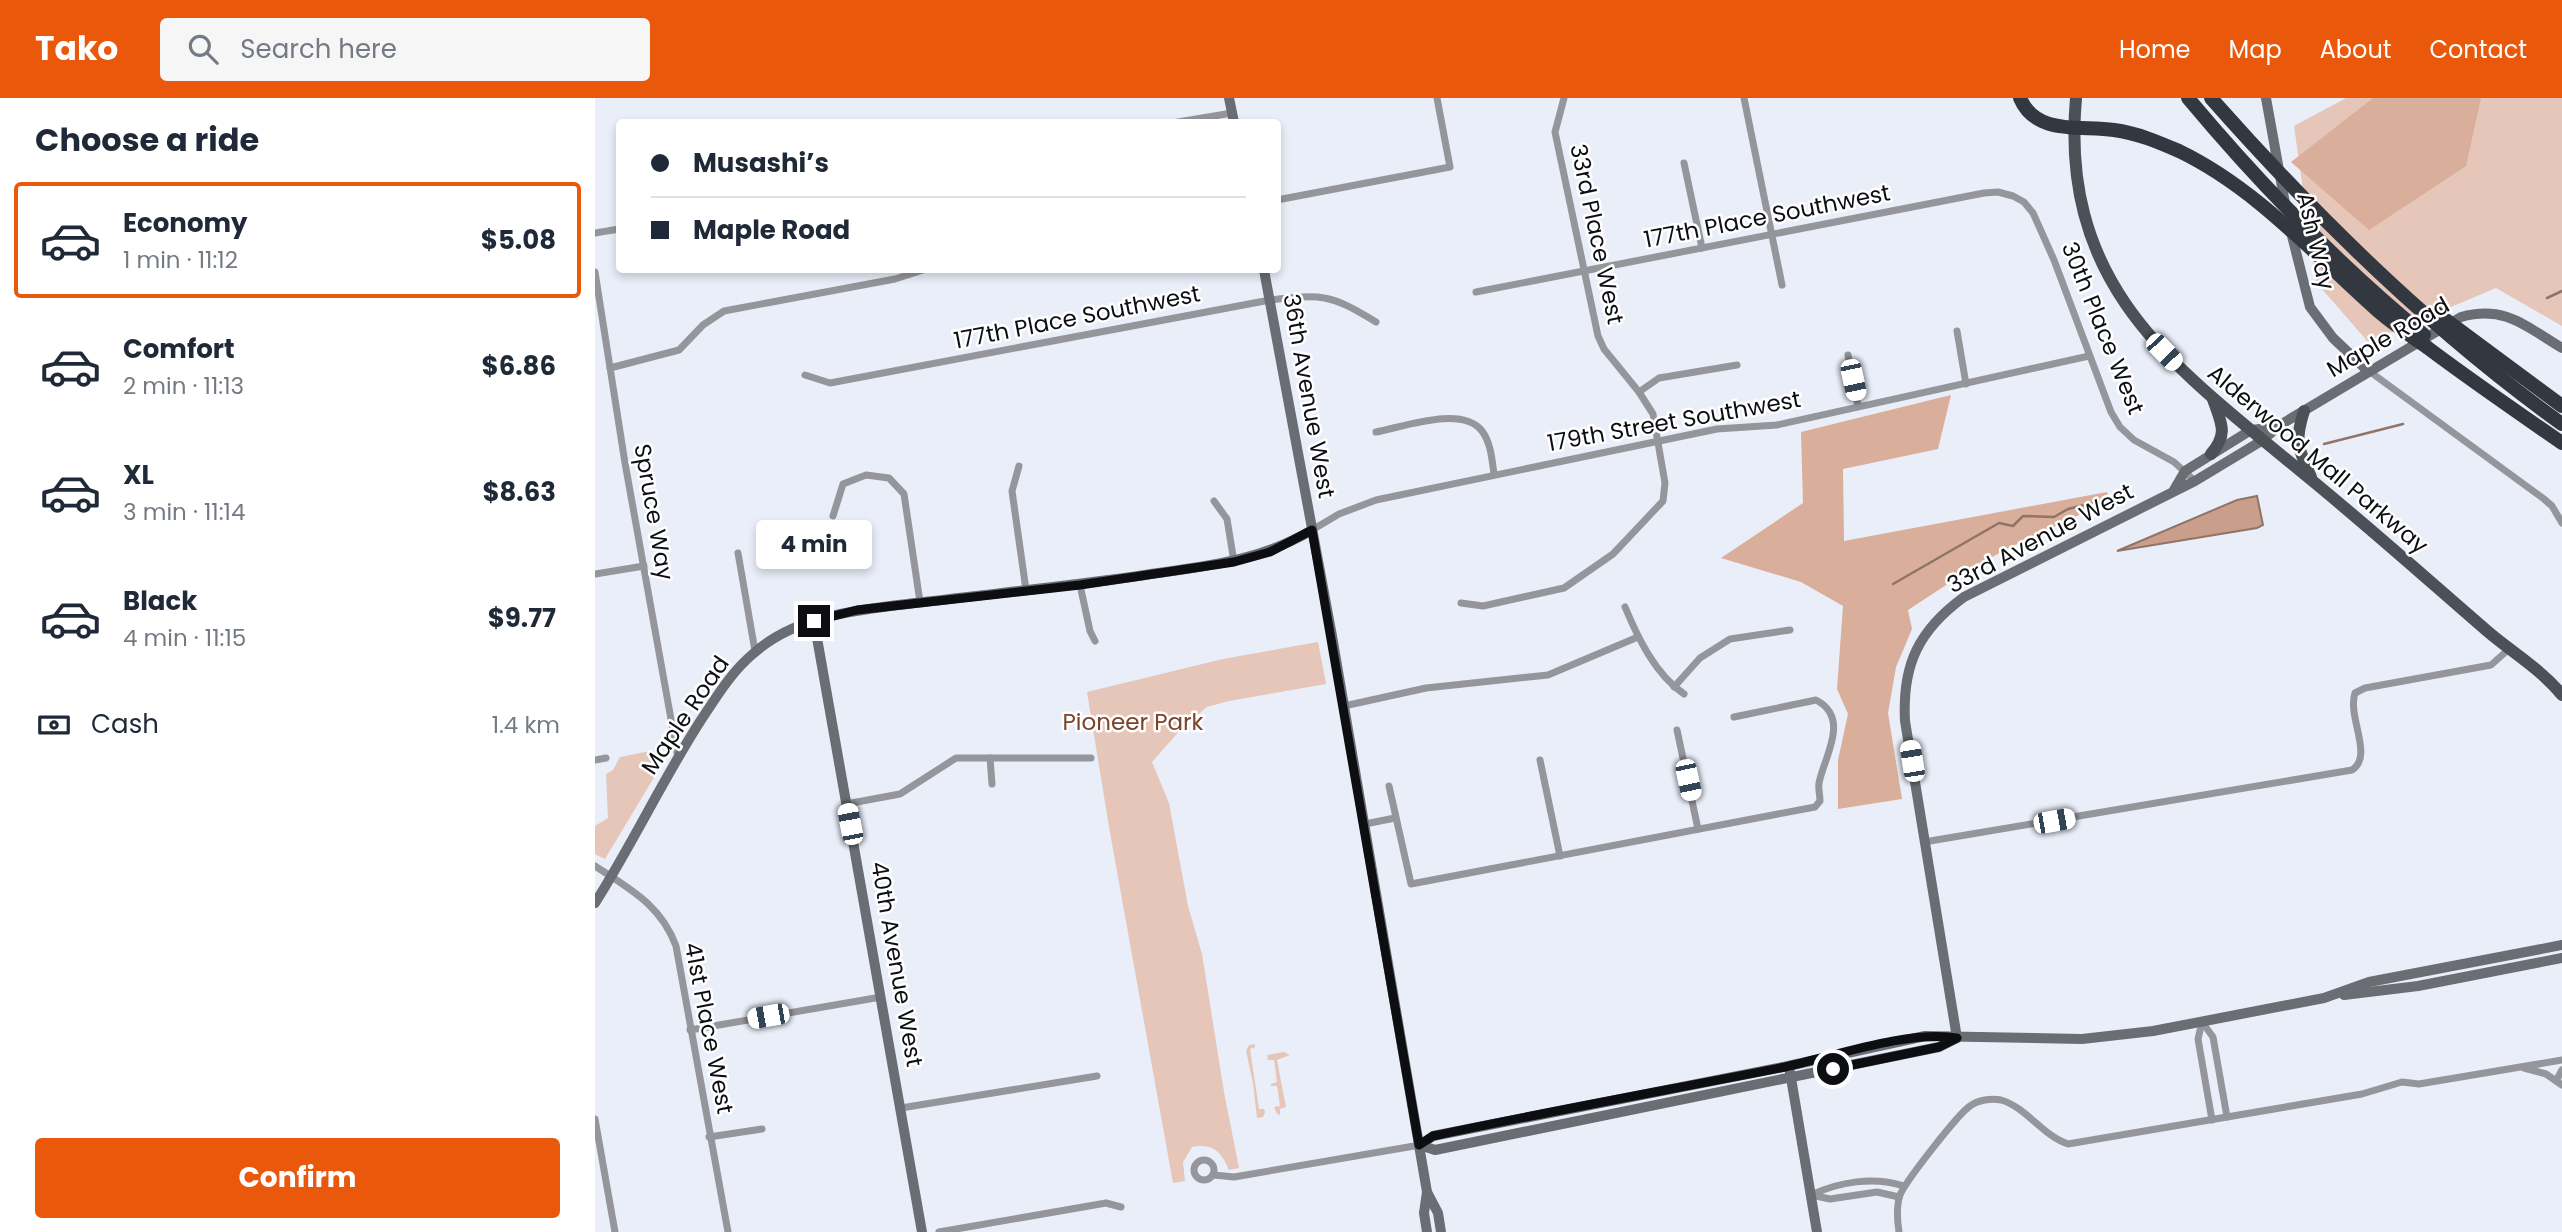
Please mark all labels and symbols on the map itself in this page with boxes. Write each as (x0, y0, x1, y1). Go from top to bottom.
street label: 33rd Place West (1562, 141, 1632, 327)
street label: 177th Place Southwest (1641, 176, 1893, 256)
street label: Ash Way (2289, 189, 2343, 293)
street label: 30th Place West (2054, 237, 2152, 419)
street label: 177th Place Southwest (951, 277, 1203, 357)
street label: Maple Road (2321, 289, 2455, 385)
street label: 36th Avenue West (1275, 291, 1343, 501)
car (2142, 330, 2187, 374)
car (1839, 357, 1868, 403)
street label: Alderwood Mall Parkway (2201, 357, 2435, 561)
street label: 179th Street Southwest (1545, 383, 1803, 459)
street label: Spruce Way (626, 441, 682, 583)
street label: 33rd Avenue West (1941, 475, 2139, 601)
callout: 4 min (756, 519, 872, 568)
route end (798, 605, 830, 637)
street label: Maple Road (633, 649, 737, 781)
park label: Pioneer Park (1063, 706, 1204, 738)
car (1899, 739, 1926, 783)
car (1674, 757, 1703, 803)
car (836, 801, 865, 847)
car (2032, 807, 2077, 835)
street label: 40th Avenue West (863, 859, 931, 1069)
street label: 41st Place West (677, 939, 741, 1117)
car (746, 1002, 791, 1030)
route start (1817, 1053, 1849, 1085)

